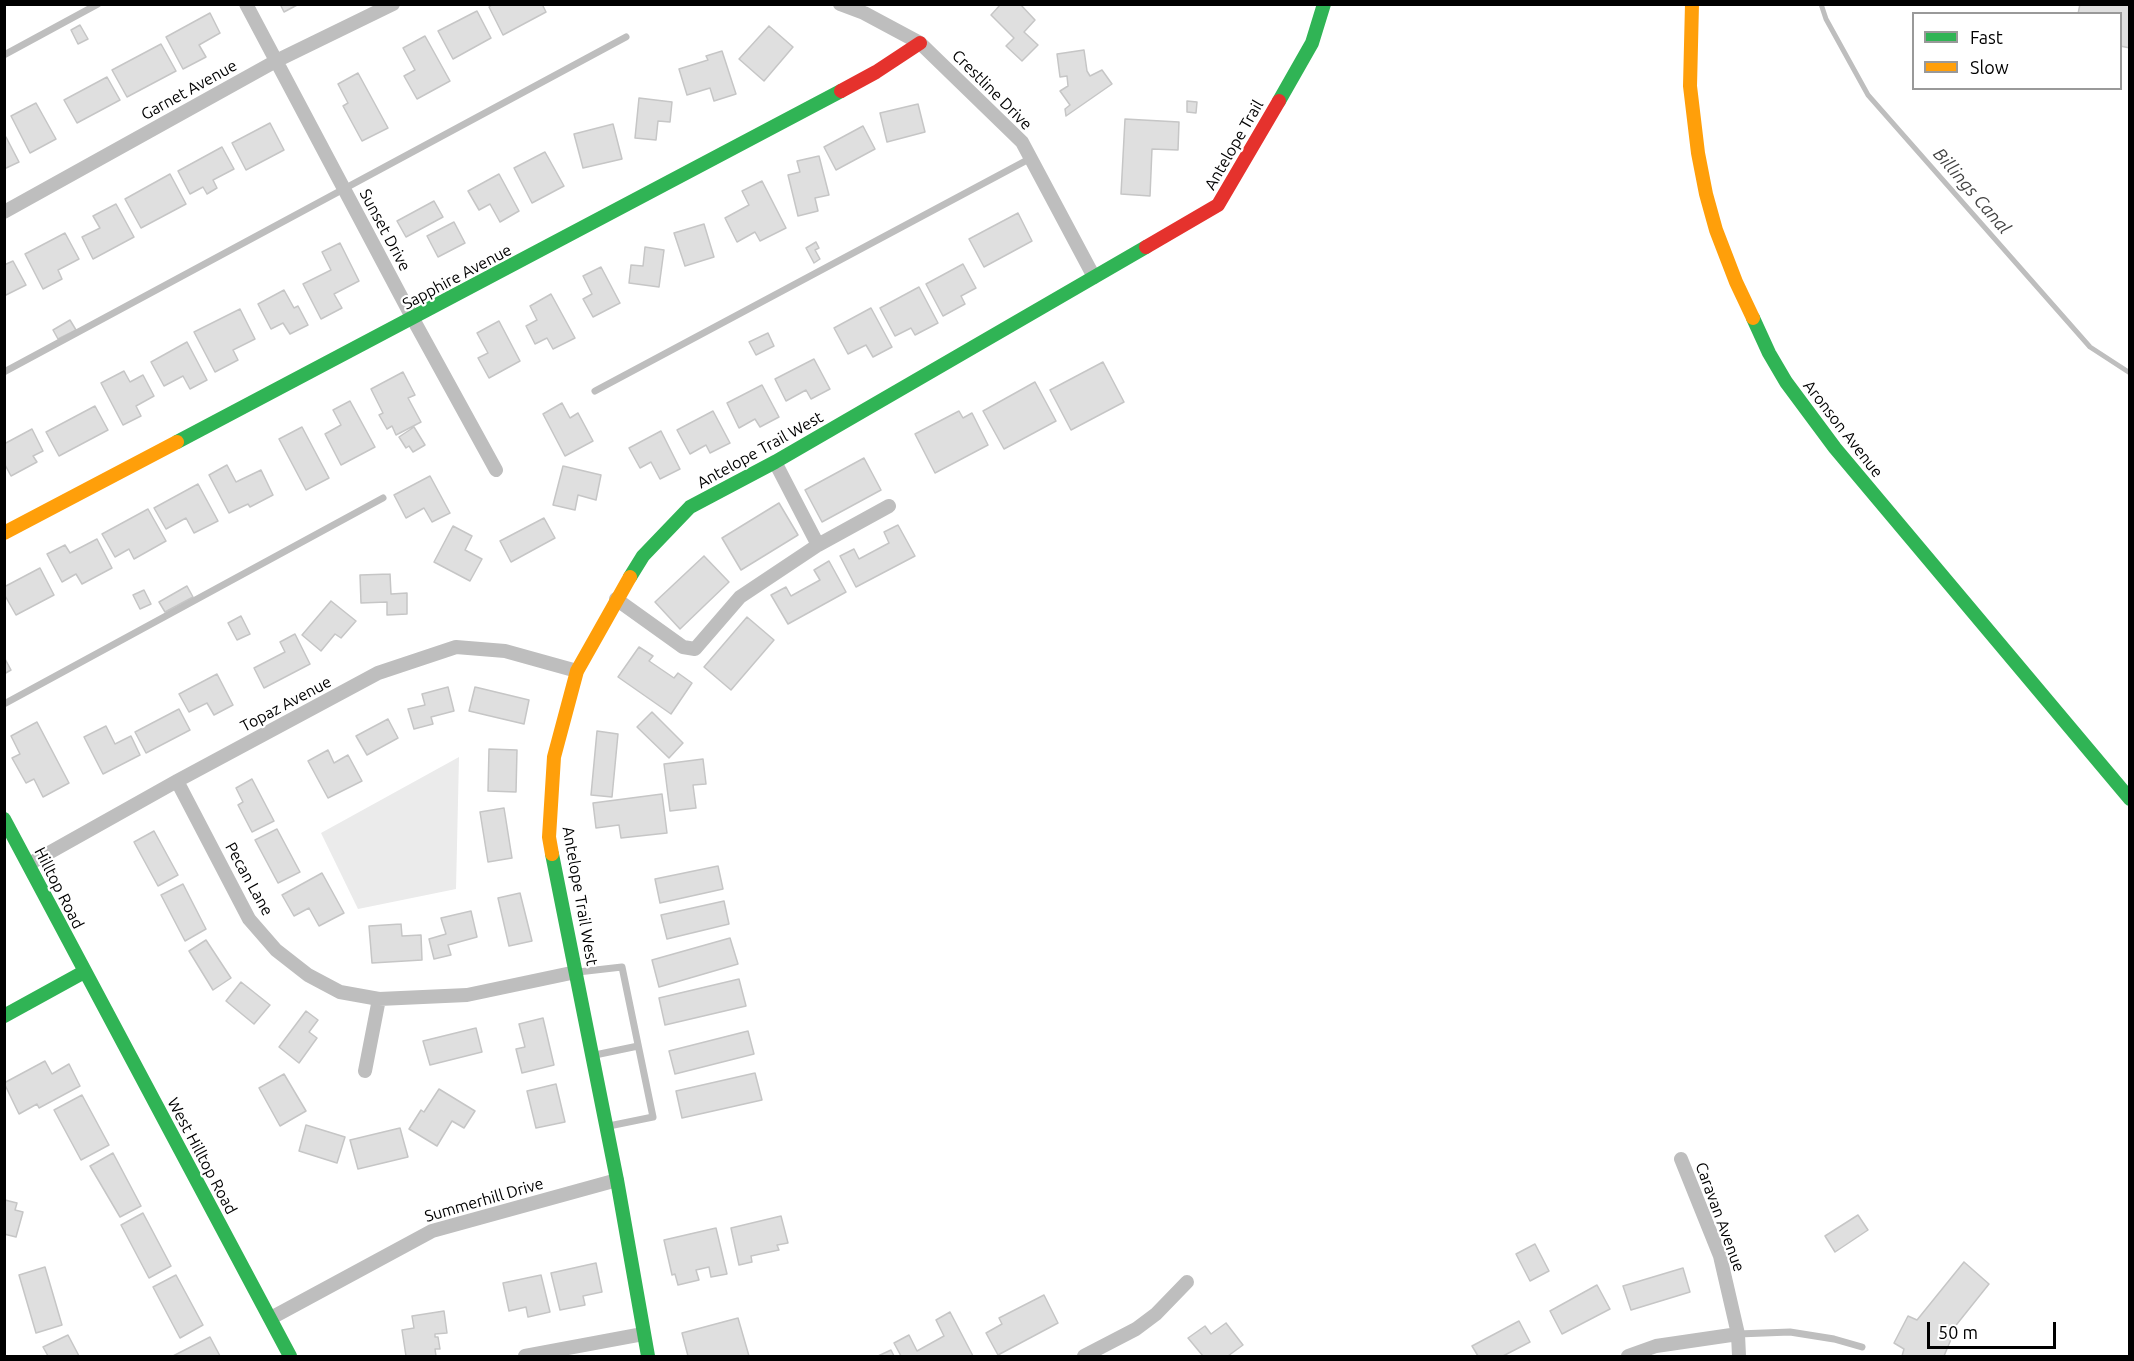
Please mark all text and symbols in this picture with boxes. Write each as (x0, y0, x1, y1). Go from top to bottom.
legend (1912, 12, 2122, 90)
text: Fast (1970, 27, 2003, 47)
street label: Crestline Drive (948, 46, 1036, 134)
street label: Garnet Avenue (138, 56, 240, 124)
text: Slow (1970, 57, 2009, 77)
street label: Antelope Trail (1201, 97, 1267, 193)
water label: Billings Canal (1929, 144, 2015, 238)
street label: Sunset Drive (355, 186, 415, 274)
street label: Sapphire Avenue (399, 240, 515, 314)
street label: Aronson Avenue (1799, 377, 1887, 481)
street label: Antelope Trail West (694, 407, 826, 493)
street label: Topaz Avenue (237, 672, 335, 736)
street label: Antelope Trail West (558, 825, 602, 967)
street label: Pecan Lane (221, 839, 277, 919)
street label: Hilltop Road (30, 844, 88, 932)
street label: West Hilltop Road (163, 1094, 241, 1218)
street label: Caravan Avenue (1691, 1160, 1749, 1274)
street label: Summerhill Drive (422, 1174, 546, 1226)
scale bar (1930, 1310, 2059, 1348)
text: 50 m (1938, 1322, 1978, 1342)

